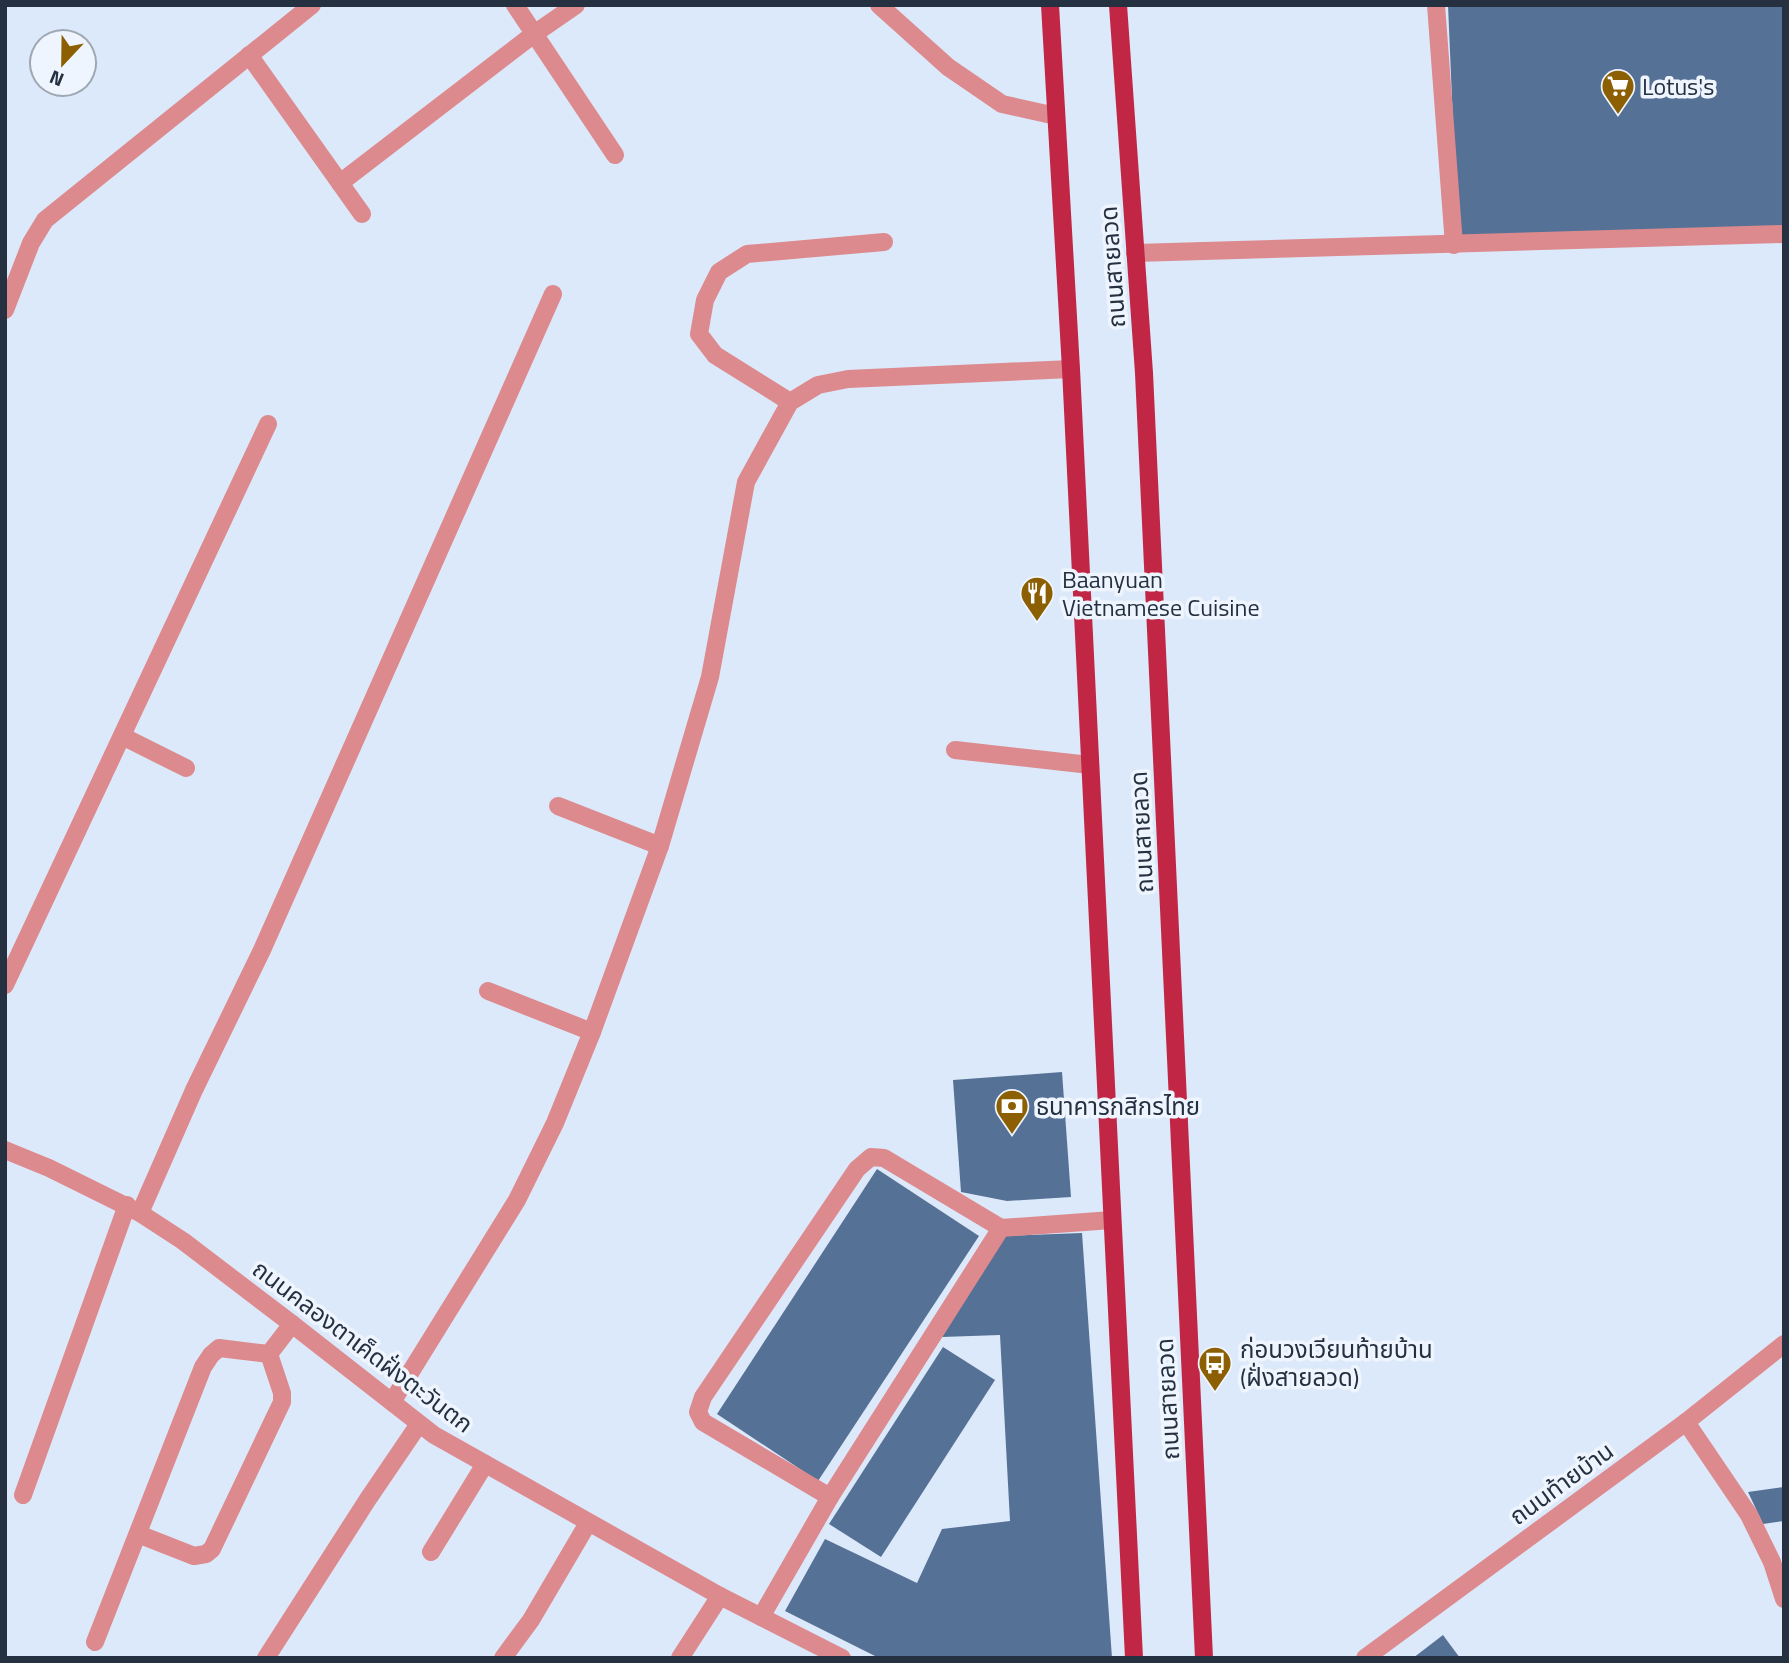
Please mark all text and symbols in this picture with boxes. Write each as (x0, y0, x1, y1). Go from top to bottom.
north arrow (28, 28, 98, 98)
text: N (45, 63, 68, 95)
supermarket icon: Lotus's (1599, 67, 1637, 116)
place label: Lotus's (1642, 68, 1714, 104)
street label: ถนนสายลวด (1090, 205, 1134, 329)
place label: Baanyuan Vietnamese Cuisine (1062, 561, 1260, 625)
restaurant icon: Baanyuan Vietnamese Cuisine (1018, 574, 1056, 623)
street label: ถนนสายลวด (1120, 770, 1162, 894)
bank icon: ธนาคารกสิกรไทย (993, 1087, 1031, 1136)
place label: ธนาคารกสิกรไทย (1036, 1088, 1200, 1124)
street label: ถนนคลองตาเค็ดฝั่งตะวันตก (245, 1251, 481, 1441)
place label: ก่อนวงเวียนท้ายบ้าน (ฝั่งสายลวด) (1240, 1331, 1433, 1395)
street label: ถนนสายลวด (1146, 1337, 1188, 1461)
bus stop icon: ก่อนวงเวียนท้ายบ้าน (ฝั่งสายลวด) (1196, 1344, 1234, 1393)
street label: ถนนท้ายบ้าน (1501, 1433, 1621, 1533)

